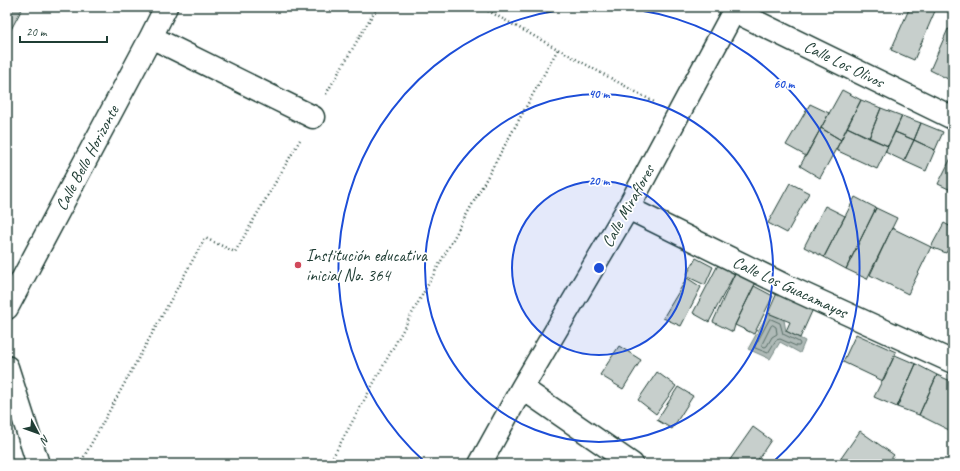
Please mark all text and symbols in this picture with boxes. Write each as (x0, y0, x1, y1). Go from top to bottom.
scale bar (20, 18, 107, 44)
text: 20 m (26, 24, 48, 40)
street label: Calle Los Olivos (801, 36, 889, 93)
text: 60 m (774, 76, 796, 92)
text: 40 m (589, 86, 610, 102)
street label: Calle Bello Horizonte (51, 101, 124, 214)
street label: Calle Miraflores (597, 160, 660, 251)
text: 20 m (589, 173, 610, 189)
place label: Institución educativa inicial No. 364 (306, 245, 428, 286)
street label: Calle Los Guacamayos (729, 251, 853, 324)
marker: Institución educativa inicial No. 364 (293, 260, 303, 270)
centre of rings (592, 261, 606, 275)
north arrow (18, 413, 58, 453)
text: N (37, 432, 53, 448)

